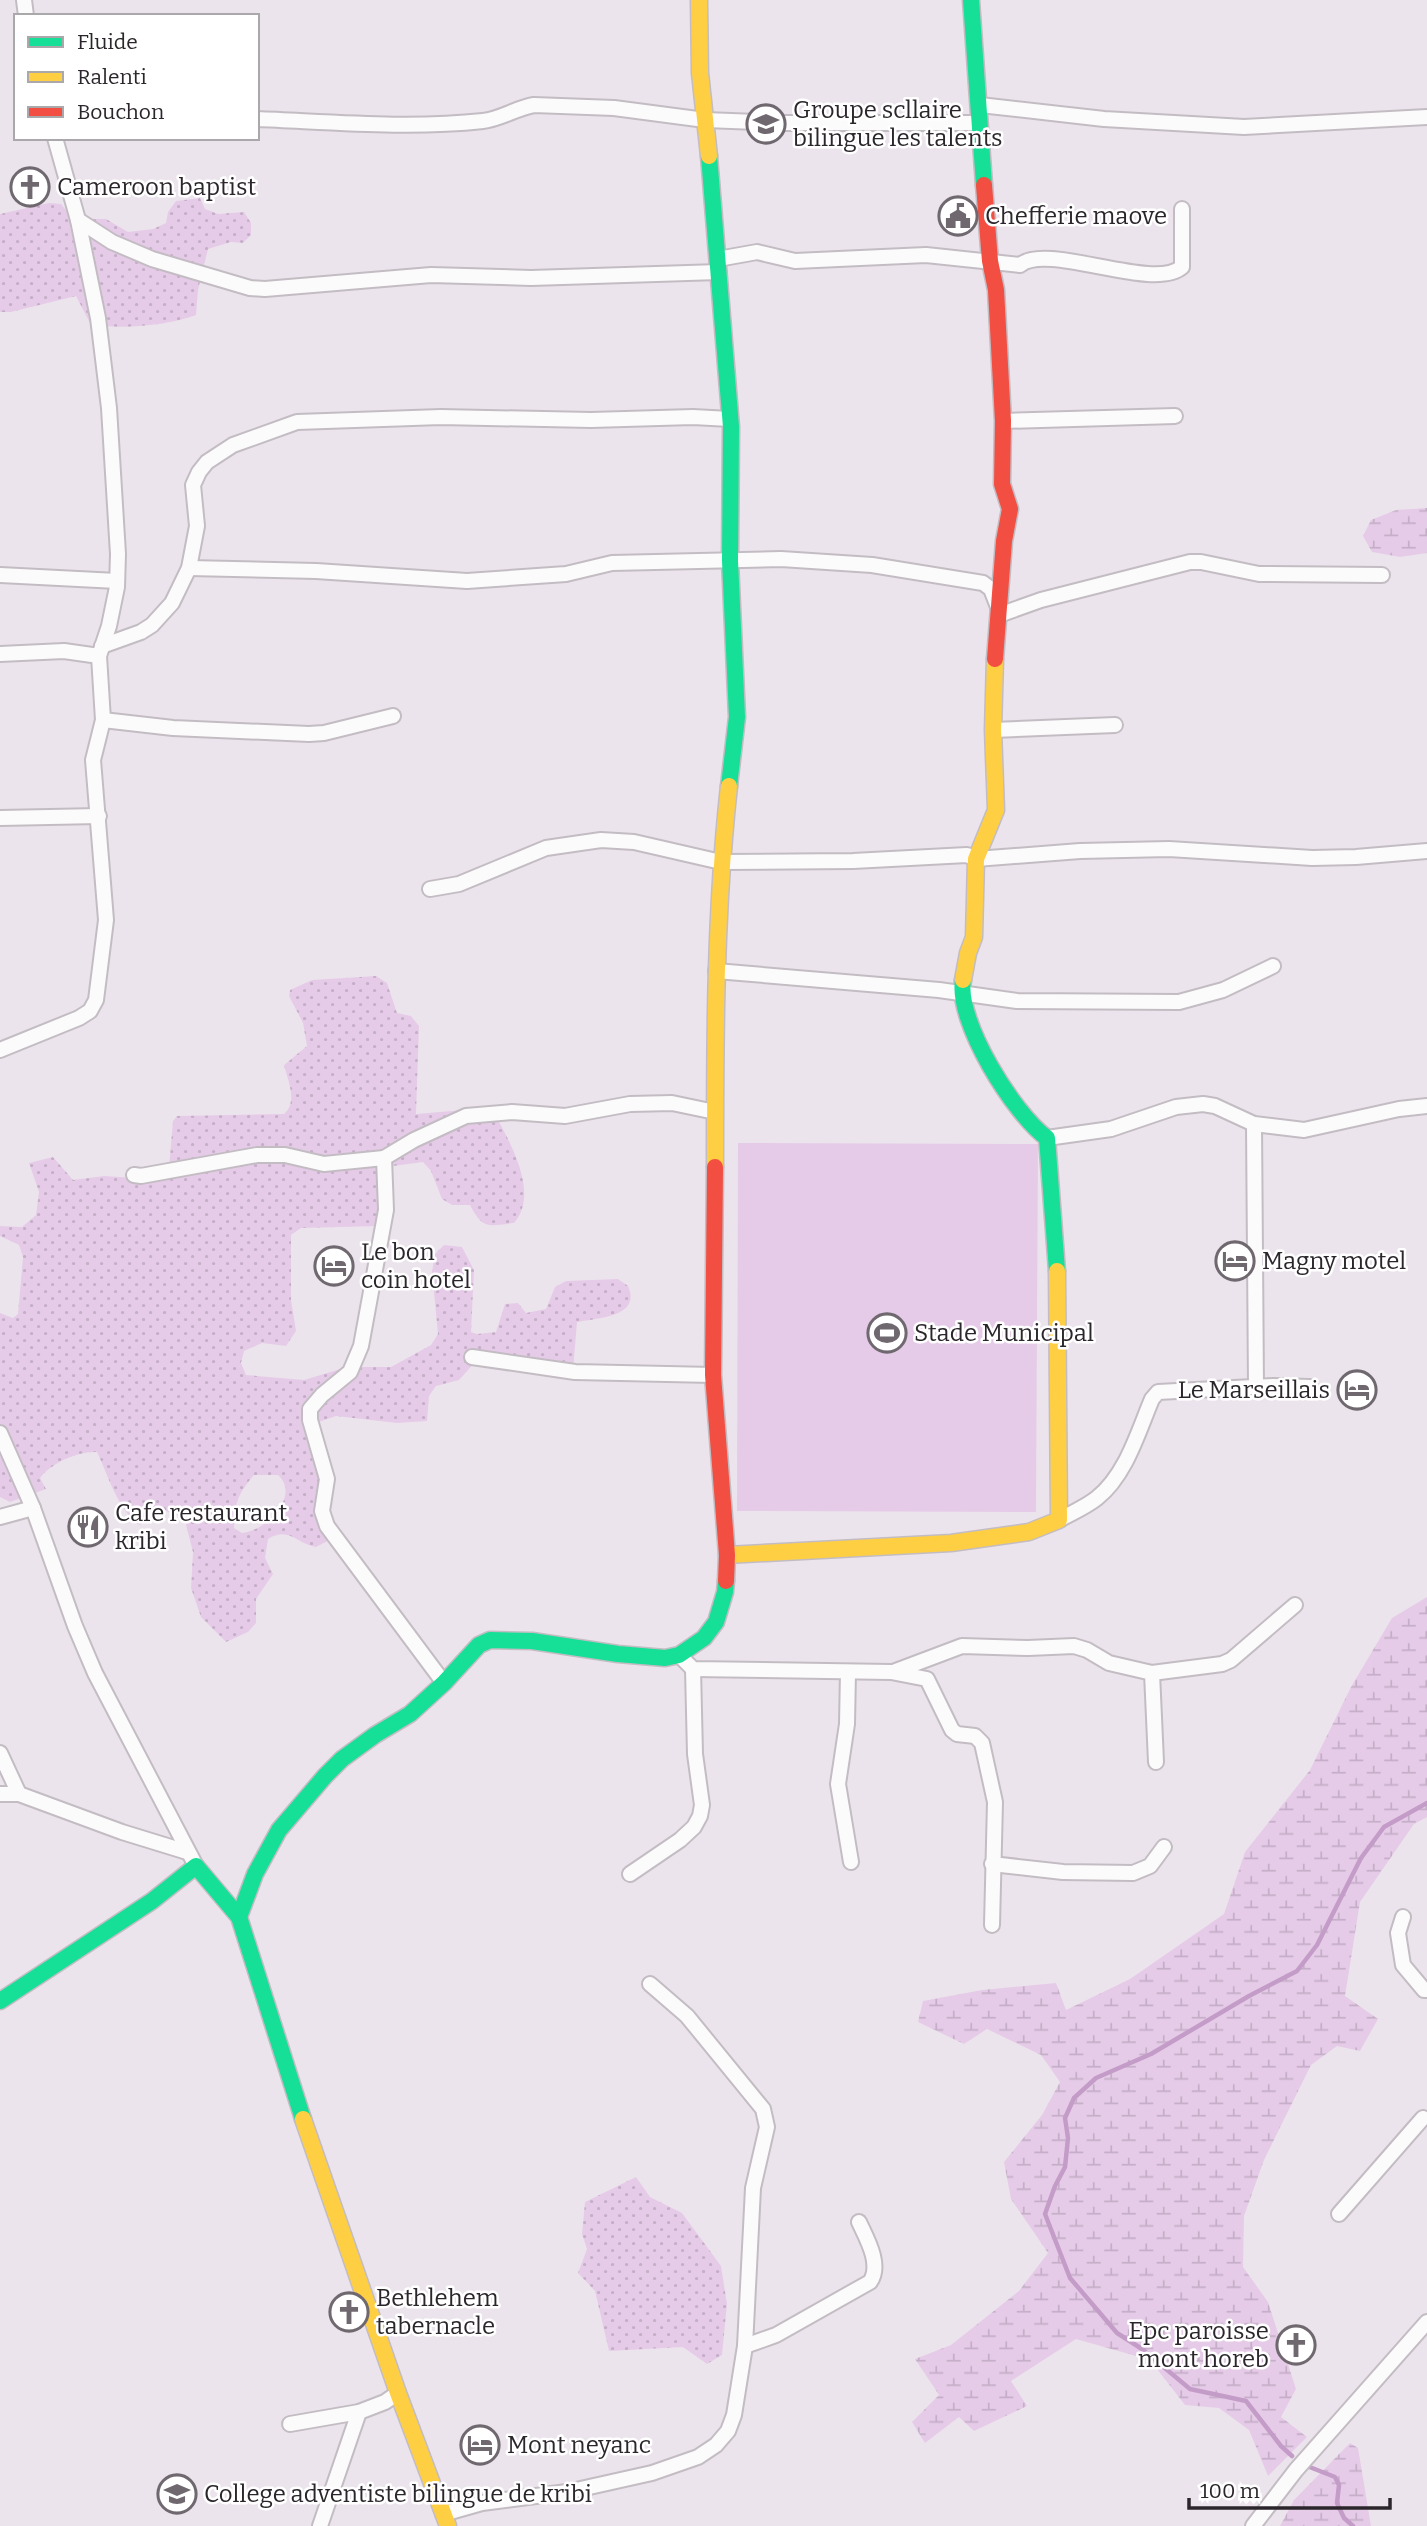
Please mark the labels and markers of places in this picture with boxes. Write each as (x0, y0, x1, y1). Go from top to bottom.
place label: Groupe scllaire bilingue les talents (793, 96, 1003, 152)
school or university icon: Groupe scllaire bilingue les talents (745, 103, 787, 145)
church icon: Cameroon baptist (9, 166, 51, 208)
place label: Cameroon baptist (57, 173, 256, 201)
public building icon: Chefferie maove (937, 195, 979, 237)
place label: Chefferie maove (985, 202, 1167, 230)
place label: Le bon coin hotel (361, 1238, 471, 1294)
hotel icon: Magny motel (1214, 1240, 1256, 1282)
hotel icon: Le bon coin hotel (313, 1245, 355, 1287)
place label: Magny motel (1262, 1247, 1406, 1275)
sports icon: Stade Municipal (866, 1312, 908, 1354)
place label: Stade Municipal (914, 1319, 1094, 1347)
hotel icon: Le Marseillais (1336, 1369, 1378, 1411)
place label: Le Marseillais (1178, 1376, 1330, 1404)
place label: Cafe restaurant kribi (115, 1499, 287, 1555)
restaurant icon: Cafe restaurant kribi (67, 1506, 109, 1548)
place label: Bethlehem tabernacle (376, 2284, 499, 2340)
church icon: Bethlehem tabernacle (328, 2291, 370, 2333)
place label: Epc paroisse mont horeb (1128, 2317, 1269, 2373)
church icon: Epc paroisse mont horeb (1275, 2324, 1317, 2366)
hotel icon: Mont neyanc (459, 2424, 501, 2466)
place label: Mont neyanc (507, 2431, 651, 2459)
school or university icon: College adventiste bilingue de kribi (156, 2473, 198, 2515)
place label: College adventiste bilingue de kribi (204, 2480, 592, 2508)

